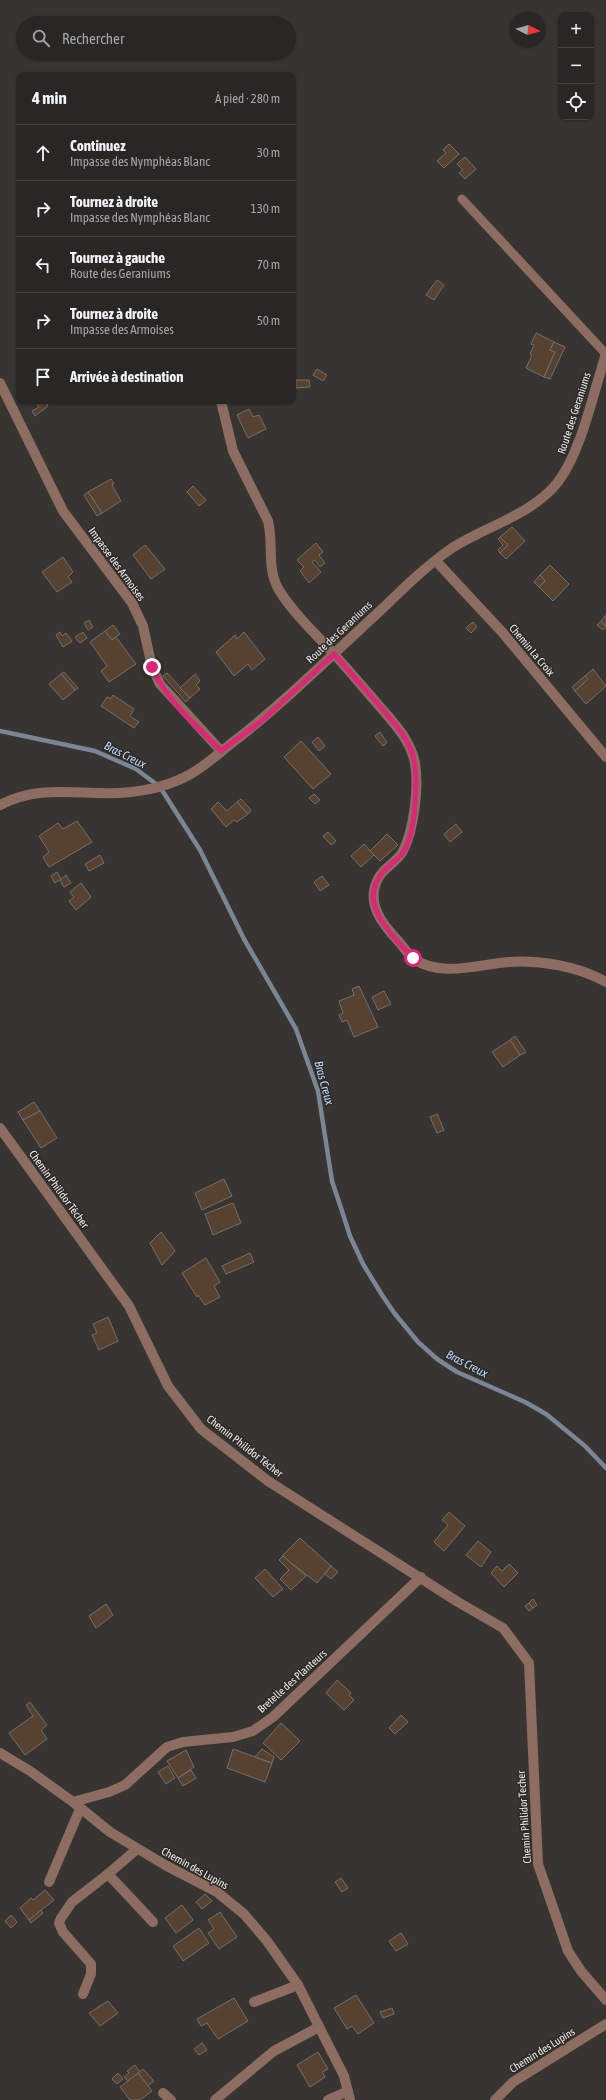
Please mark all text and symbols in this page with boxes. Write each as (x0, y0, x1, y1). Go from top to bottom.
north arrow (510, 12, 546, 48)
map controls (558, 12, 594, 120)
button: + (558, 12, 594, 48)
search box (16, 16, 296, 60)
icon: search (30, 27, 52, 49)
text: Rechercher (62, 30, 124, 47)
button: − (558, 48, 594, 84)
button: locate (558, 84, 594, 120)
text: 4 min (32, 88, 67, 108)
text: À pied · 280 m (215, 91, 280, 106)
text: Continuez (70, 137, 126, 154)
icon: ahead (32, 142, 54, 164)
text: 30 m (257, 145, 280, 160)
text: Impasse des Nymphéas Blanc (70, 154, 210, 169)
text: Tournez à droite (70, 193, 158, 210)
icon: right (32, 198, 54, 220)
text: 130 m (251, 201, 280, 216)
text: Impasse des Nymphéas Blanc (70, 210, 210, 225)
text: Tournez à gauche (70, 249, 165, 266)
icon: left (32, 254, 54, 276)
text: 70 m (257, 257, 280, 272)
text: Route des Geraniums (70, 266, 171, 281)
text: Tournez à droite (70, 305, 158, 322)
icon: right (32, 310, 54, 332)
text: 50 m (257, 313, 280, 328)
text: Impasse des Armoises (70, 322, 174, 337)
icon: arrive (32, 366, 54, 388)
text: Arrivée à destination (70, 368, 184, 385)
street label: Route des Geraniums (555, 371, 593, 455)
street label: Impasse des Armoises (86, 525, 148, 603)
street label: Route des Geraniums (304, 599, 374, 665)
street label: Chemin La Croix (507, 622, 557, 679)
route end (143, 658, 161, 676)
water label: Bras Creux (102, 739, 148, 772)
route start (404, 949, 422, 967)
water label: Bras Creux (311, 1059, 337, 1107)
street label: Chemin Philidor Técher (27, 1148, 92, 1231)
water label: Bras Creux (444, 1347, 490, 1381)
street label: Chemin Philidor Técher (205, 1413, 286, 1480)
street label: Bretelle des Planteurs (255, 1647, 329, 1715)
street label: Chemin Philidor Techer (515, 1769, 533, 1864)
street label: Chemin des Lupins (159, 1845, 231, 1891)
street label: Chemin des Lupins (507, 2025, 577, 2075)

